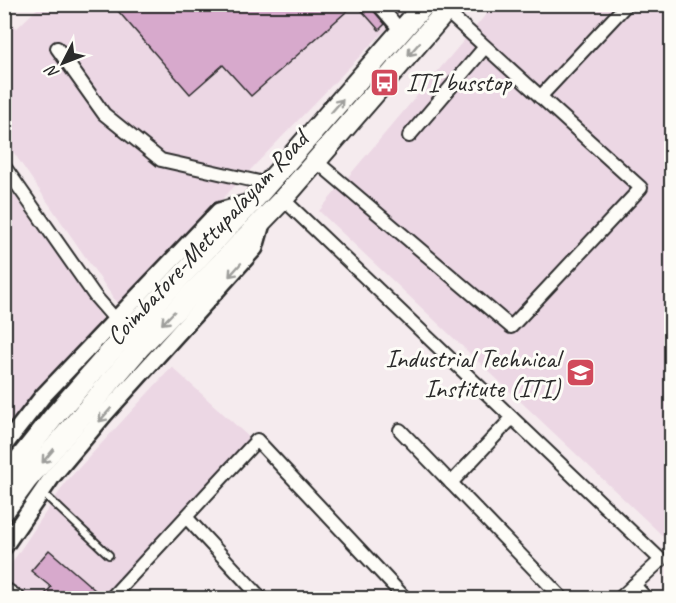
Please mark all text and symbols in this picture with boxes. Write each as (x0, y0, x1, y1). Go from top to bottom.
north arrow (33, 33, 93, 93)
one-way arrow (407, 41, 421, 56)
text: N (40, 60, 63, 83)
bus stop icon: ITI busstop (369, 66, 401, 98)
place label: ITI busstop (406, 66, 513, 99)
one-way arrow (330, 99, 344, 114)
street label: Coimbatore-Mettupalayam Road (99, 121, 318, 352)
one-way arrow (228, 262, 242, 277)
one-way arrow (160, 311, 175, 326)
place label: Industrial Technical Institute (ITI) (385, 342, 565, 405)
school or university icon: Industrial Technical Institute (ITI) (565, 357, 597, 389)
one-way arrow (98, 407, 111, 423)
one-way arrow (41, 448, 54, 464)

